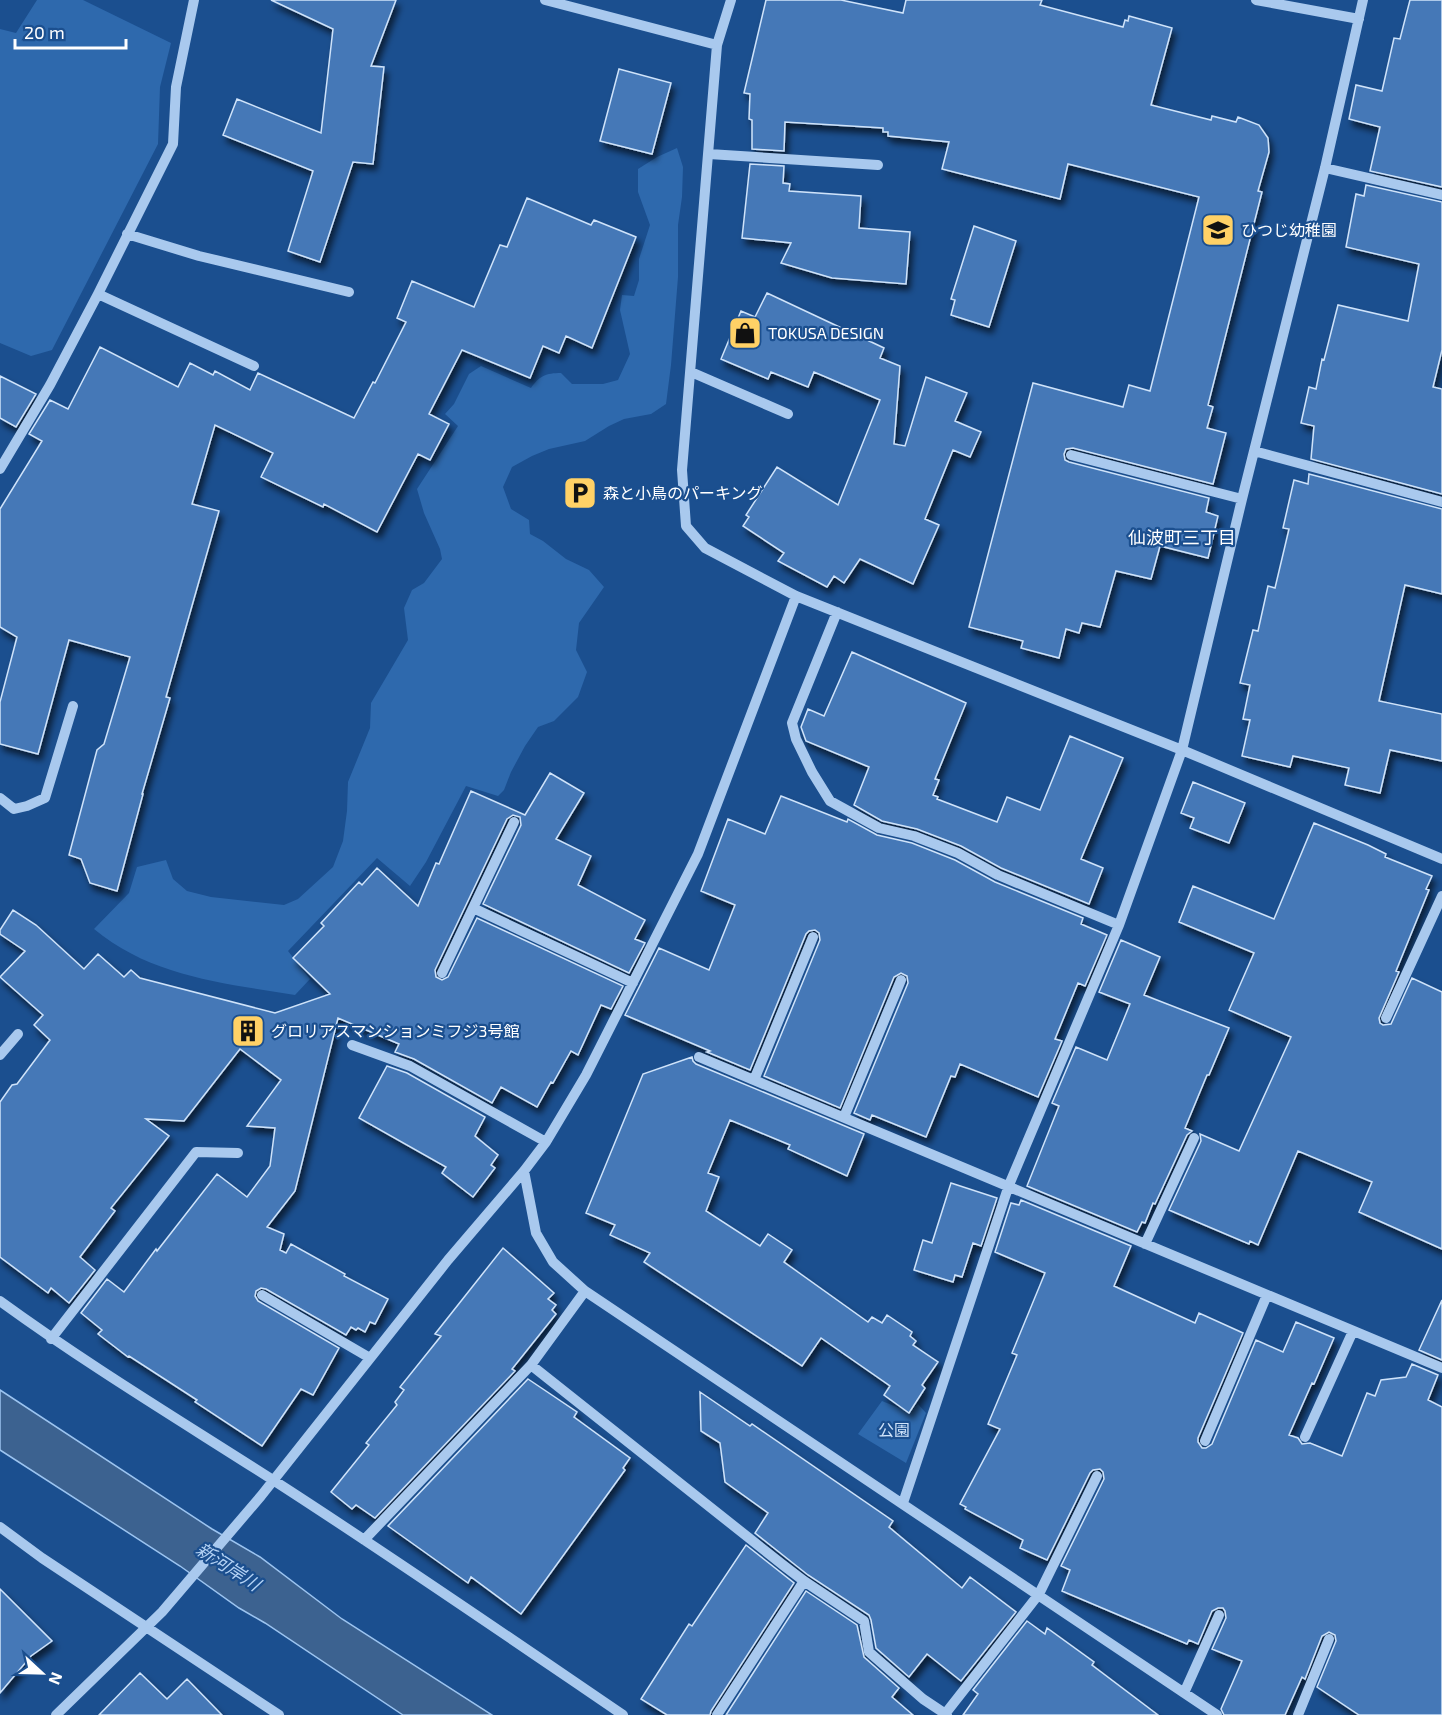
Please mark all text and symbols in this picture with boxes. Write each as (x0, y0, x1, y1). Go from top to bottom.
scale bar (15, 12, 126, 50)
text: 20 m (24, 21, 65, 43)
school or university icon: ひつじ幼稚園 (1200, 212, 1236, 248)
place label: ひつじ幼稚園 (1241, 220, 1337, 239)
shop icon: TOKUSA DESIGN (727, 315, 763, 351)
place label: TOKUSA DESIGN (768, 323, 884, 342)
parking icon: 森と小鳥のパーキング (562, 475, 598, 511)
place label: 森と小鳥のパーキング (603, 483, 763, 502)
district label: 仙波町三丁目 (1128, 526, 1236, 548)
building icon: グロリアスマンションミフジ3号館 (230, 1013, 266, 1049)
place label: グロリアスマンションミフジ3号館 (271, 1021, 519, 1040)
park label: 公園 (878, 1420, 910, 1439)
water label: 新河岸川 (192, 1537, 266, 1596)
north arrow (12, 1643, 72, 1703)
text: N (45, 1670, 67, 1688)

